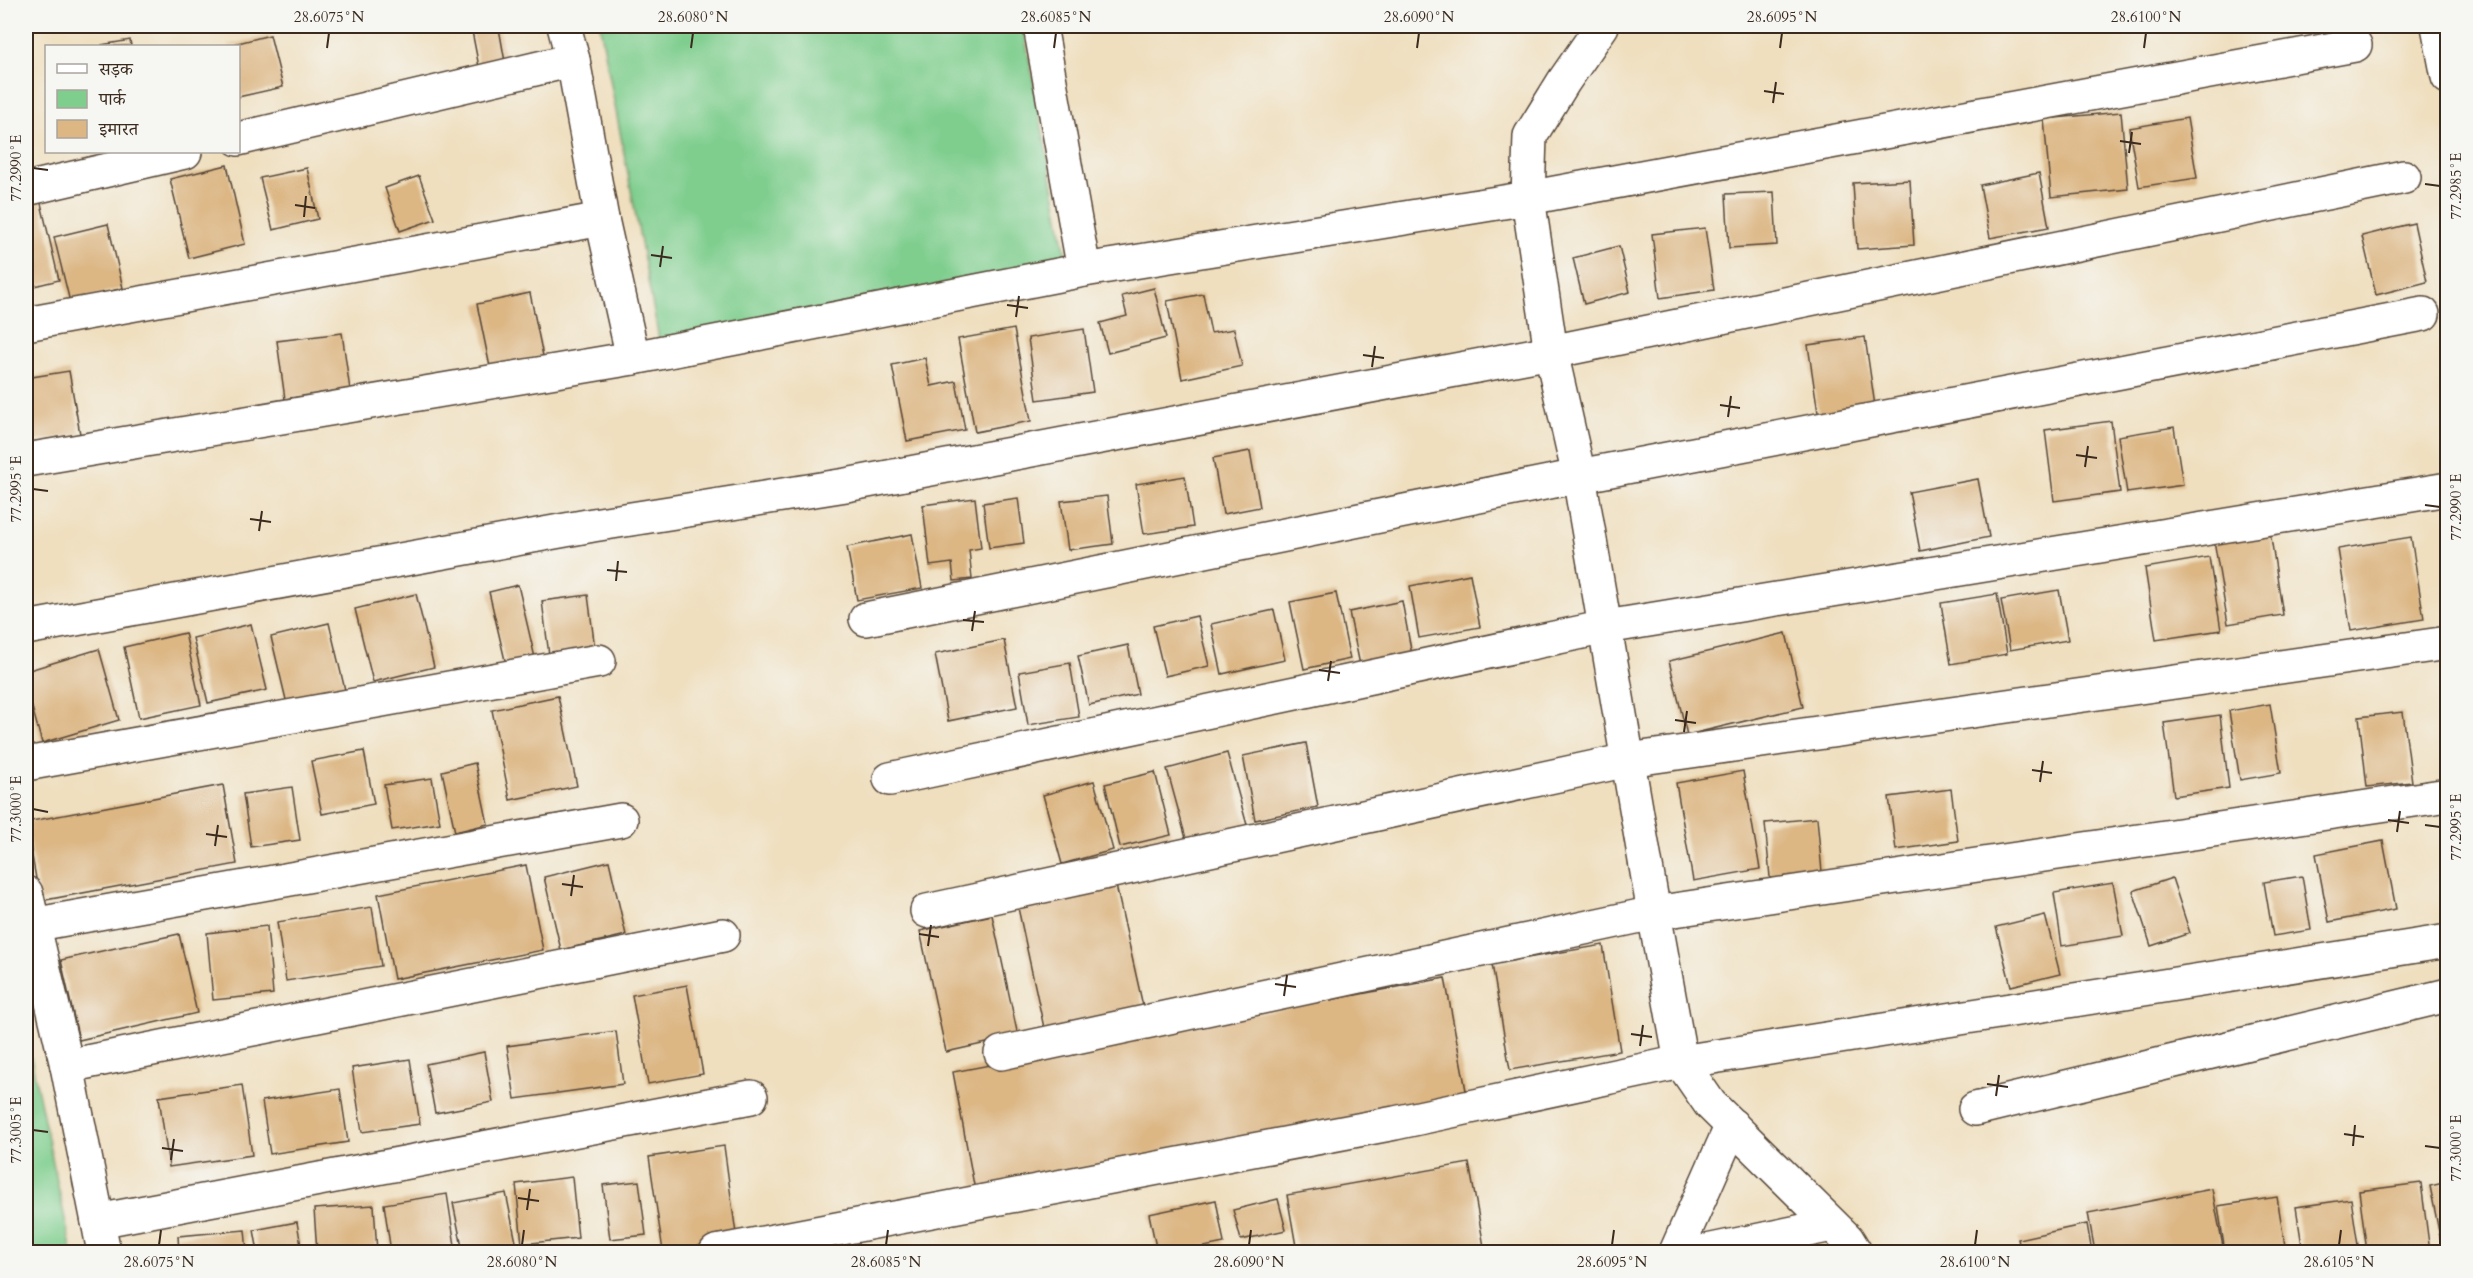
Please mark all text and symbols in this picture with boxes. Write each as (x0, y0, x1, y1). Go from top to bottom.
text: 28.6075°N (294, 7, 364, 27)
text: 28.6080°N (658, 7, 728, 27)
text: 28.6085°N (1021, 7, 1091, 27)
text: 28.6090°N (1384, 7, 1454, 27)
text: 28.6095°N (1747, 7, 1817, 27)
text: 28.6100°N (2111, 7, 2181, 27)
legend (45, 45, 240, 153)
text: सड़क (98, 57, 134, 82)
text: पार्क (98, 87, 127, 112)
text: इमारत (98, 117, 139, 142)
text: 77.2990°E (6, 135, 26, 201)
text: 77.2985°E (2446, 153, 2466, 219)
text: 77.2995°E (6, 456, 26, 522)
text: 77.2990°E (2446, 474, 2466, 540)
text: 77.3000°E (6, 776, 26, 842)
text: 77.2995°E (2446, 794, 2466, 860)
text: 77.3005°E (6, 1097, 26, 1163)
text: 77.3000°E (2446, 1115, 2466, 1181)
text: 28.6075°N (124, 1252, 194, 1272)
text: 28.6080°N (487, 1252, 557, 1272)
text: 28.6085°N (851, 1252, 921, 1272)
text: 28.6090°N (1214, 1252, 1284, 1272)
text: 28.6095°N (1577, 1252, 1647, 1272)
text: 28.6100°N (1940, 1252, 2010, 1272)
text: 28.6105°N (2304, 1252, 2374, 1272)

